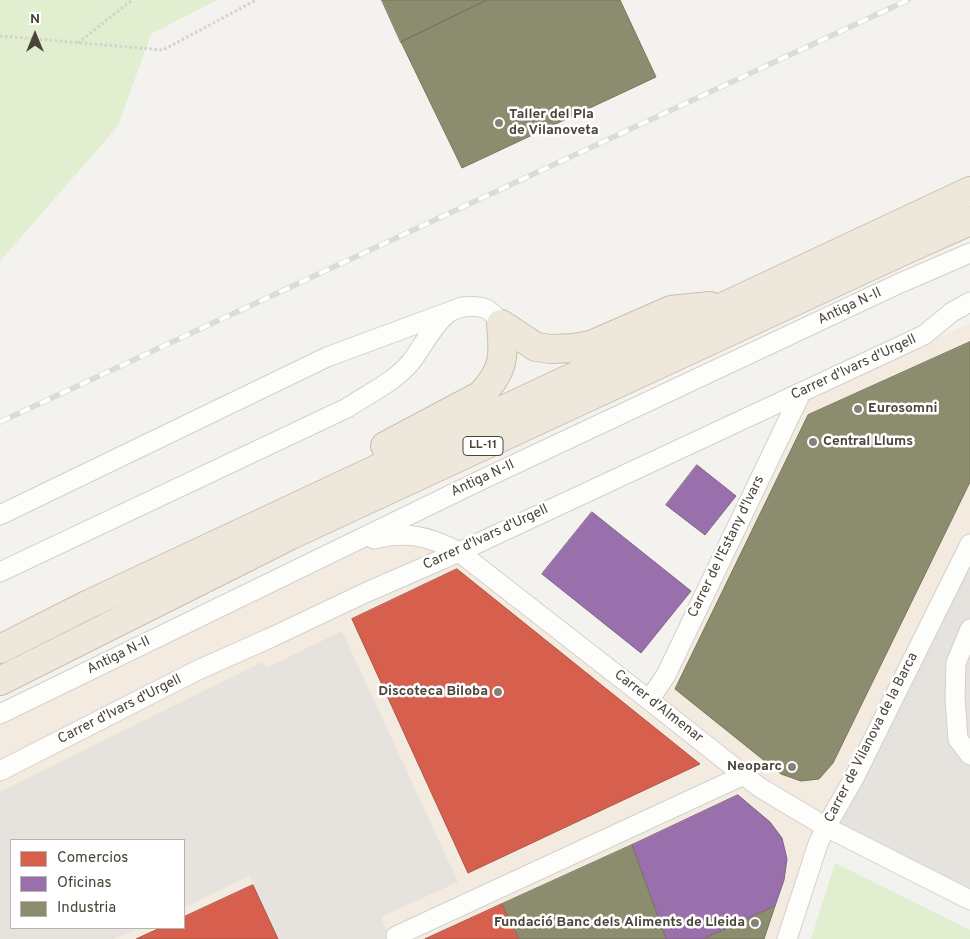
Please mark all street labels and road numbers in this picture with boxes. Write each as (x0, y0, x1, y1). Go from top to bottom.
street label: Antiga N-II (816, 285, 884, 329)
street label: Carrer d'Ivars d'Urgell (789, 332, 919, 404)
road number: LL-11 (463, 436, 503, 456)
street label: Antiga N-II (449, 457, 517, 501)
street label: Carrer de l'Estany d'Ivars (685, 473, 769, 621)
street label: Carrer d'Ivars d'Urgell (421, 502, 551, 574)
street label: Antiga N-II (85, 633, 153, 679)
street label: Carrer de Vilanova de la Barca (822, 650, 922, 826)
street label: Carrer d'Almenar (610, 667, 706, 747)
street label: Carrer d'Ivars d'Urgell (56, 672, 184, 748)

